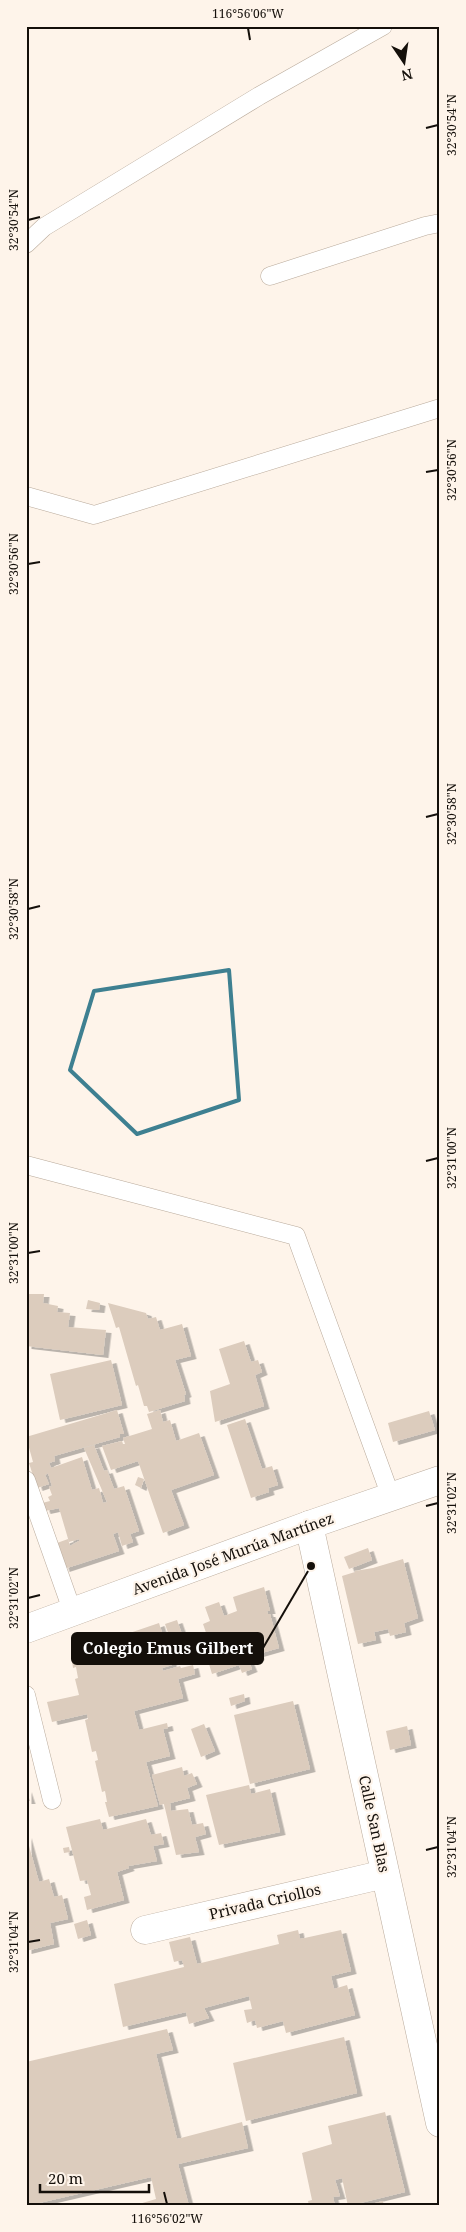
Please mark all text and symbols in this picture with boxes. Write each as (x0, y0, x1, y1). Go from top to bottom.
text: 116°56'06"W (212, 5, 284, 22)
north arrow (378, 38, 428, 88)
text: N (400, 65, 415, 86)
text: 32°30'54"N (443, 94, 460, 156)
text: 32°30'54"N (5, 189, 22, 251)
text: 32°30'56"N (443, 439, 460, 501)
text: 32°30'56"N (5, 533, 22, 595)
text: 32°30'58"N (443, 783, 460, 845)
text: 32°30'58"N (5, 878, 22, 940)
text: 32°31'00"N (443, 1127, 460, 1189)
text: 32°31'00"N (5, 1222, 22, 1284)
text: 32°31'02"N (443, 1472, 460, 1534)
street label: Avenida José Murúa Martínez (129, 1507, 336, 1599)
text: 32°31'02"N (5, 1567, 22, 1629)
callout: Colegio Emus Gilbert (72, 1633, 263, 1664)
text: Colegio Emus Gilbert (83, 1637, 254, 1659)
street label: Calle San Blas (355, 1773, 395, 1874)
text: 32°31'04"N (443, 1816, 460, 1878)
street label: Privada Criollos (207, 1878, 323, 1924)
text: 32°31'04"N (5, 1911, 22, 1973)
scale bar (40, 2162, 149, 2194)
text: 20 m (48, 2168, 83, 2188)
text: 116°56'02"W (131, 2210, 203, 2227)

